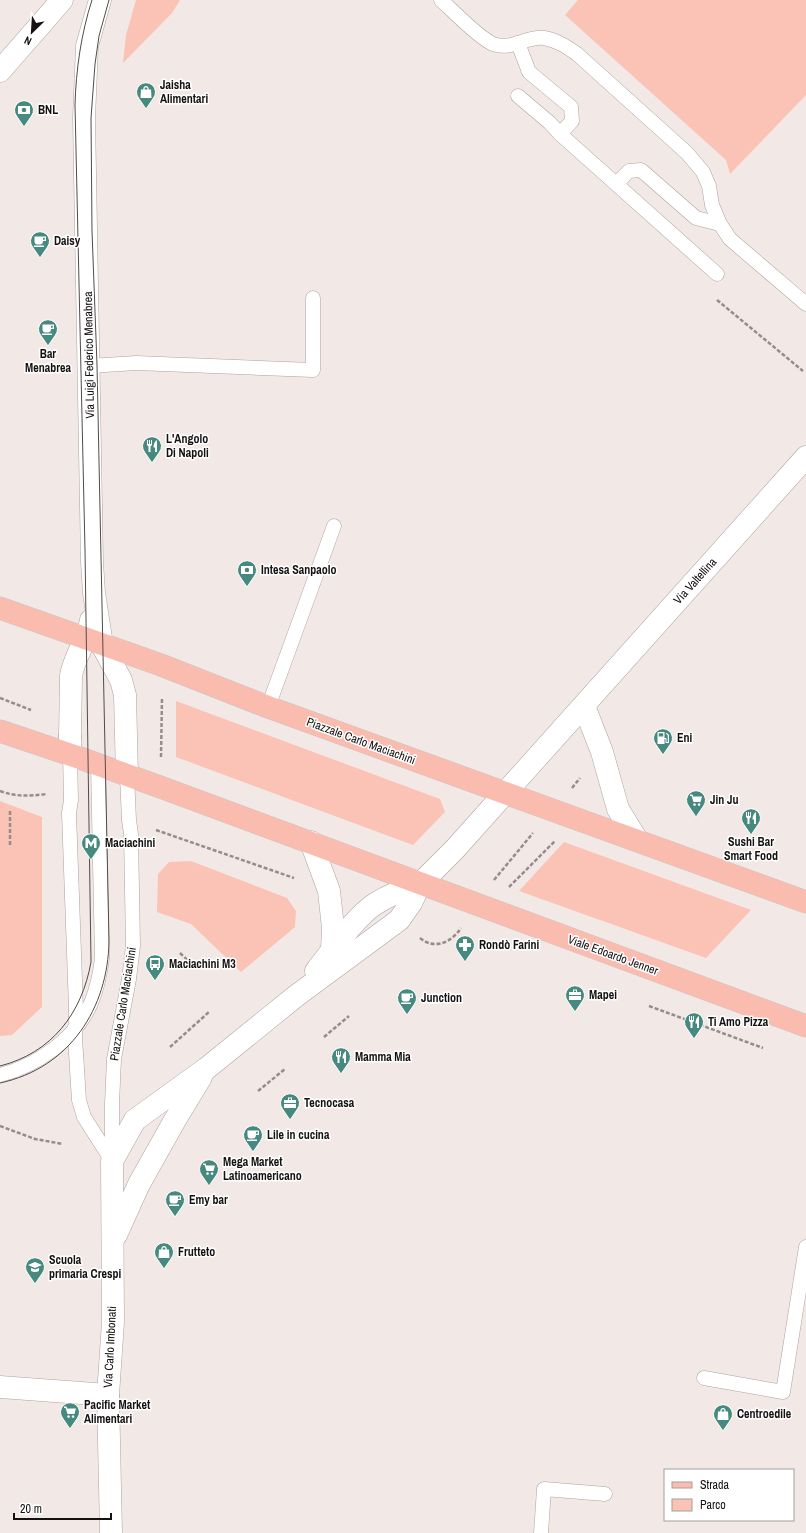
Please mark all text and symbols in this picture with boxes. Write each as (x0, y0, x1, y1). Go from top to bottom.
north arrow (12, 12, 52, 52)
text: N (22, 33, 34, 49)
place label: Jaisha Alimentari (160, 77, 208, 107)
shop icon: Jaisha Alimentari (135, 81, 157, 109)
bank icon: BNL (13, 99, 35, 127)
place label: BNL (38, 102, 58, 118)
cafe icon: Daisy (29, 230, 51, 258)
place label: Daisy (54, 233, 81, 249)
street label: Via Luigi Federico Menabrea (80, 291, 98, 419)
cafe icon: Bar Menabrea (37, 318, 59, 346)
place label: Bar Menabrea (25, 346, 71, 376)
place label: L'Angolo Di Napoli (166, 431, 209, 461)
restaurant icon: L'Angolo Di Napoli (141, 435, 163, 463)
street label: Via Valtellina (670, 554, 720, 608)
bank icon: Intesa Sanpaolo (236, 559, 258, 587)
place label: Intesa Sanpaolo (261, 562, 336, 578)
street label: Piazzale Carlo Maciachini (304, 714, 418, 768)
fuel station icon: Eni (652, 727, 674, 755)
place label: Eni (677, 730, 693, 746)
supermarket icon: Jin Ju (685, 789, 707, 817)
place label: Jin Ju (710, 792, 738, 808)
restaurant icon: Sushi Bar Smart Food (740, 807, 762, 835)
metro station icon: Maciachini (80, 832, 102, 860)
place label: Sushi Bar Smart Food (724, 834, 778, 864)
place label: Maciachini (105, 835, 156, 851)
street label: Viale Edoardo Jenner (566, 931, 661, 979)
pharmacy icon: Rondò Farini (454, 934, 476, 962)
place label: Rondò Farini (479, 937, 539, 953)
street label: Piazzale Carlo Maciachini (106, 946, 140, 1062)
bus stop icon: Maciachini M3 (144, 953, 166, 981)
place label: Maciachini M3 (169, 956, 236, 972)
office icon: Mapei (564, 984, 586, 1012)
cafe icon: Junction (396, 987, 418, 1015)
place label: Mapei (589, 987, 617, 1003)
place label: Junction (421, 990, 462, 1006)
restaurant icon: Ti Amo Pizza (683, 1011, 705, 1039)
place label: Ti Amo Pizza (708, 1014, 769, 1030)
restaurant icon: Mamma Mia (330, 1046, 352, 1074)
place label: Mamma Mia (355, 1049, 411, 1065)
office icon: Tecnocasa (279, 1092, 301, 1120)
place label: Tecnocasa (304, 1095, 355, 1111)
cafe icon: Lile in cucina (242, 1124, 264, 1152)
place label: Lile in cucina (267, 1127, 330, 1143)
place label: Mega Market Latinoamericano (223, 1154, 302, 1184)
supermarket icon: Mega Market Latinoamericano (198, 1158, 220, 1186)
cafe icon: Emy bar (164, 1189, 186, 1217)
place label: Emy bar (189, 1192, 228, 1208)
shop icon: Frutteto (153, 1241, 175, 1269)
place label: Frutteto (178, 1244, 215, 1260)
place label: Scuola primaria Crespi (49, 1252, 121, 1282)
school or university icon: Scuola primaria Crespi (24, 1256, 46, 1284)
street label: Via Carlo Imbonati (100, 1306, 120, 1388)
place label: Pacific Market Alimentari (84, 1397, 151, 1427)
supermarket icon: Pacific Market Alimentari (59, 1401, 81, 1429)
shop icon: Centroedile (712, 1403, 734, 1431)
place label: Centroedile (737, 1406, 792, 1422)
legend (664, 1469, 794, 1521)
text: Strada (700, 1477, 730, 1493)
scale bar (14, 1495, 111, 1521)
text: Parco (700, 1497, 726, 1513)
text: 20 m (20, 1501, 42, 1517)

